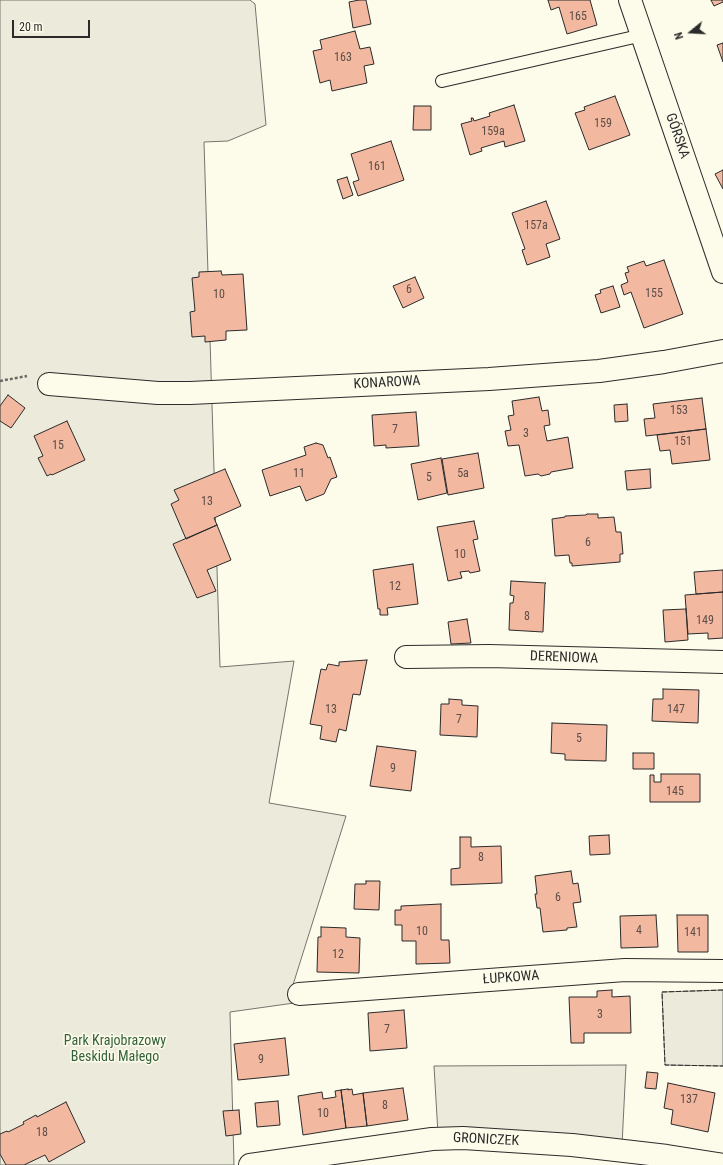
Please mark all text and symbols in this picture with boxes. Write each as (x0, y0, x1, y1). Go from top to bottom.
house number: 165 (569, 10, 587, 24)
scale bar (14, 12, 92, 38)
north arrow (671, 12, 711, 52)
text: 20 m (19, 20, 43, 34)
text: N (672, 31, 686, 41)
house number: 163 (334, 51, 352, 65)
street label: GÓRSKA (661, 111, 693, 161)
house number: 159 (594, 117, 612, 131)
house number: 159a (481, 125, 505, 139)
house number: 161 (368, 160, 386, 174)
house number: 157a (524, 219, 548, 233)
house number: 6 (406, 283, 412, 297)
house number: 155 (645, 287, 663, 301)
house number: 10 (213, 288, 225, 302)
street label: KONAROWA (353, 373, 421, 393)
house number: 153 (670, 404, 688, 418)
house number: 7 (392, 423, 398, 437)
house number: 3 (523, 427, 529, 441)
house number: 151 (674, 435, 692, 449)
house number: 15 (52, 439, 64, 453)
house number: 11 (293, 467, 305, 481)
house number: 5a (457, 467, 469, 481)
house number: 5 (426, 471, 432, 485)
house number: 13 (201, 495, 213, 509)
house number: 6 (585, 536, 591, 550)
house number: 10 (454, 548, 466, 562)
house number: 12 (389, 580, 401, 594)
house number: 8 (524, 610, 530, 624)
house number: 149 (696, 614, 714, 628)
street label: DERENIOWA (530, 648, 598, 668)
house number: 13 (325, 703, 337, 717)
house number: 147 (667, 703, 685, 717)
house number: 7 (456, 713, 462, 727)
house number: 5 (576, 732, 582, 746)
house number: 9 (390, 762, 396, 776)
house number: 145 (666, 785, 684, 799)
house number: 8 (478, 851, 484, 865)
house number: 6 (555, 891, 561, 905)
house number: 4 (636, 924, 642, 938)
house number: 10 (416, 925, 428, 939)
house number: 141 (684, 926, 702, 940)
house number: 12 (332, 948, 344, 962)
street label: ŁUPKOWA (482, 968, 540, 988)
house number: 3 (597, 1008, 603, 1022)
house number: 7 (384, 1023, 390, 1037)
park label: Park Krajobrazowy Beskidu Małego (64, 1033, 166, 1066)
house number: 9 (258, 1053, 264, 1067)
house number: 137 (680, 1093, 698, 1107)
house number: 8 (382, 1099, 388, 1113)
house number: 10 (317, 1107, 329, 1121)
house number: 18 (36, 1126, 48, 1140)
street label: GRONICZEK (453, 1130, 519, 1150)

